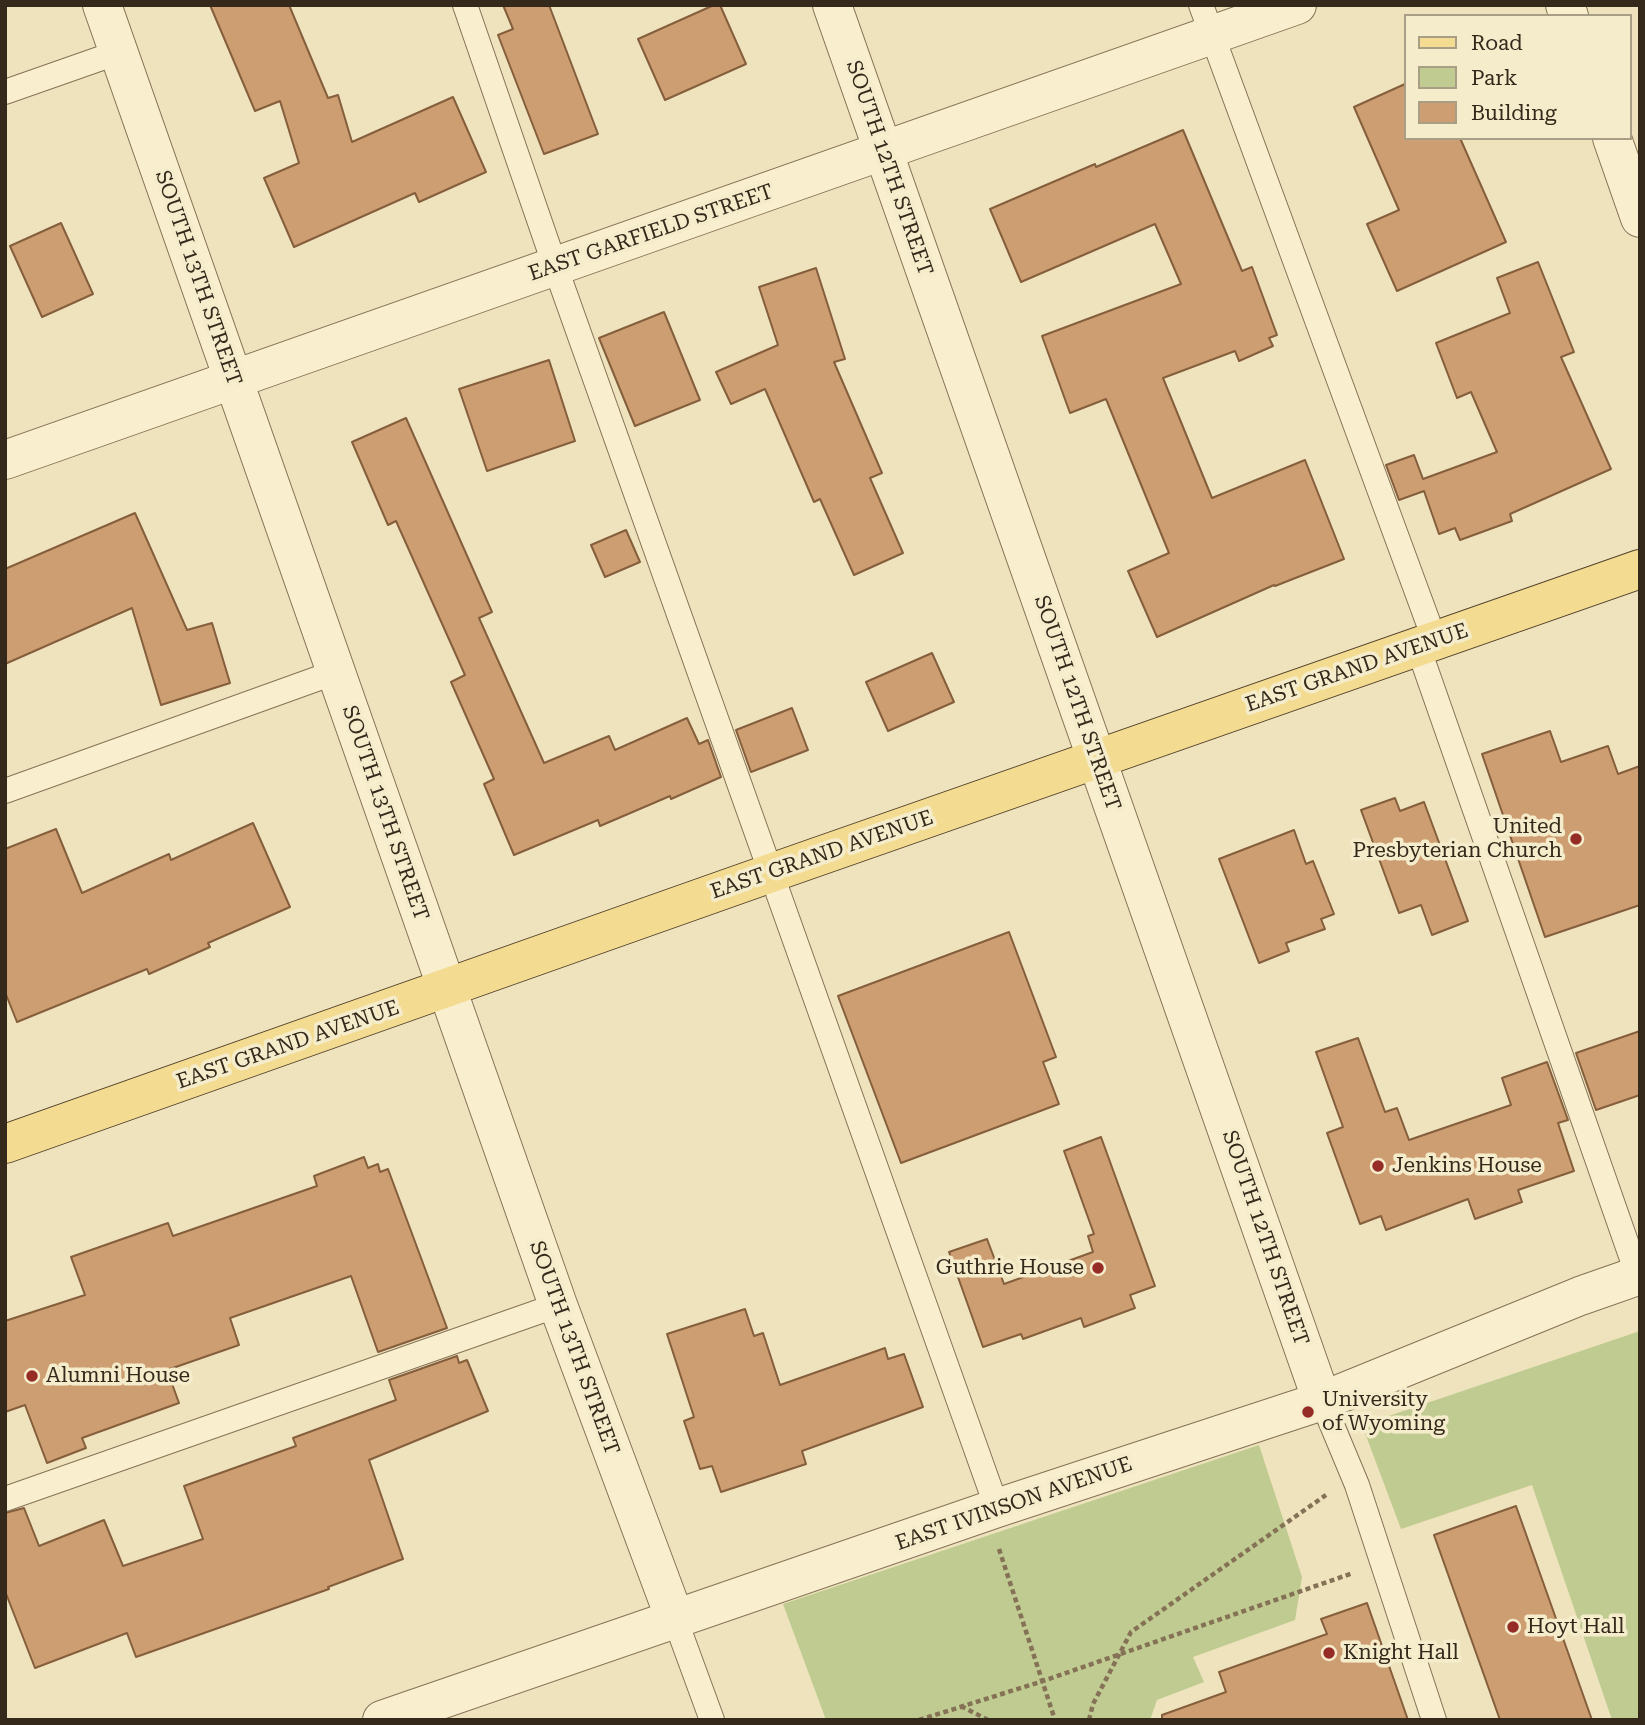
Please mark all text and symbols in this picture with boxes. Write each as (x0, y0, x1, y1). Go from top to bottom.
legend (1404, 14, 1631, 140)
text: Road (1471, 31, 1523, 55)
street label: SOUTH 12TH STREET (840, 57, 938, 279)
text: Park (1471, 66, 1517, 90)
text: Building (1471, 101, 1557, 125)
street label: SOUTH 13TH STREET (149, 167, 247, 389)
street label: EAST GARFIELD STREET (525, 179, 777, 287)
street label: SOUTH 12TH STREET (1028, 592, 1126, 814)
street label: EAST GRAND AVENUE (1242, 618, 1472, 718)
street label: SOUTH 13TH STREET (336, 702, 434, 924)
street label: EAST GRAND AVENUE (707, 805, 937, 905)
place label: United Presbyterian Church (1352, 814, 1562, 864)
marker: United Presbyterian Church (1568, 831, 1584, 847)
street label: EAST GRAND AVENUE (173, 995, 403, 1095)
street label: SOUTH 12TH STREET (1216, 1127, 1314, 1349)
place label: Jenkins House (1392, 1153, 1542, 1179)
marker: Jenkins House (1370, 1158, 1386, 1174)
street label: SOUTH 13TH STREET (524, 1238, 624, 1458)
place label: Guthrie House (936, 1255, 1084, 1281)
marker: Guthrie House (1090, 1260, 1106, 1276)
place label: Alumni House (46, 1363, 190, 1389)
marker: Alumni House (24, 1368, 40, 1384)
place label: University of Wyoming (1322, 1387, 1445, 1437)
marker: University of Wyoming (1300, 1404, 1316, 1420)
street label: EAST IVINSON AVENUE (892, 1452, 1136, 1556)
place label: Hoyt Hall (1527, 1614, 1625, 1640)
marker: Hoyt Hall (1505, 1619, 1521, 1635)
place label: Knight Hall (1343, 1640, 1459, 1666)
marker: Knight Hall (1321, 1645, 1337, 1661)

